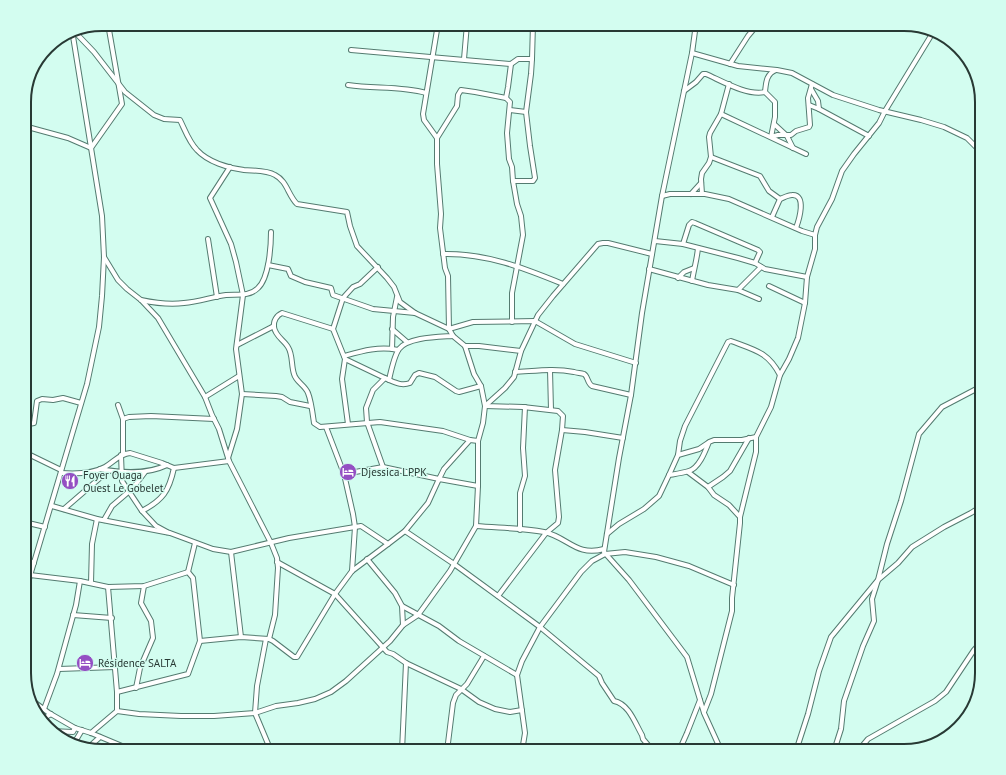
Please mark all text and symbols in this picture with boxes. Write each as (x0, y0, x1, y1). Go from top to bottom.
hotel icon: Djessica LPPK (338, 462, 358, 482)
place label: Djessica LPPK (361, 465, 427, 479)
place label: Foyer Ouaga Ouest Le Gobelet (83, 468, 164, 495)
restaurant icon: Foyer Ouaga Ouest Le Gobelet (60, 471, 80, 491)
hotel icon: Résidence SALTA (75, 653, 95, 673)
place label: Résidence SALTA (98, 656, 177, 670)

